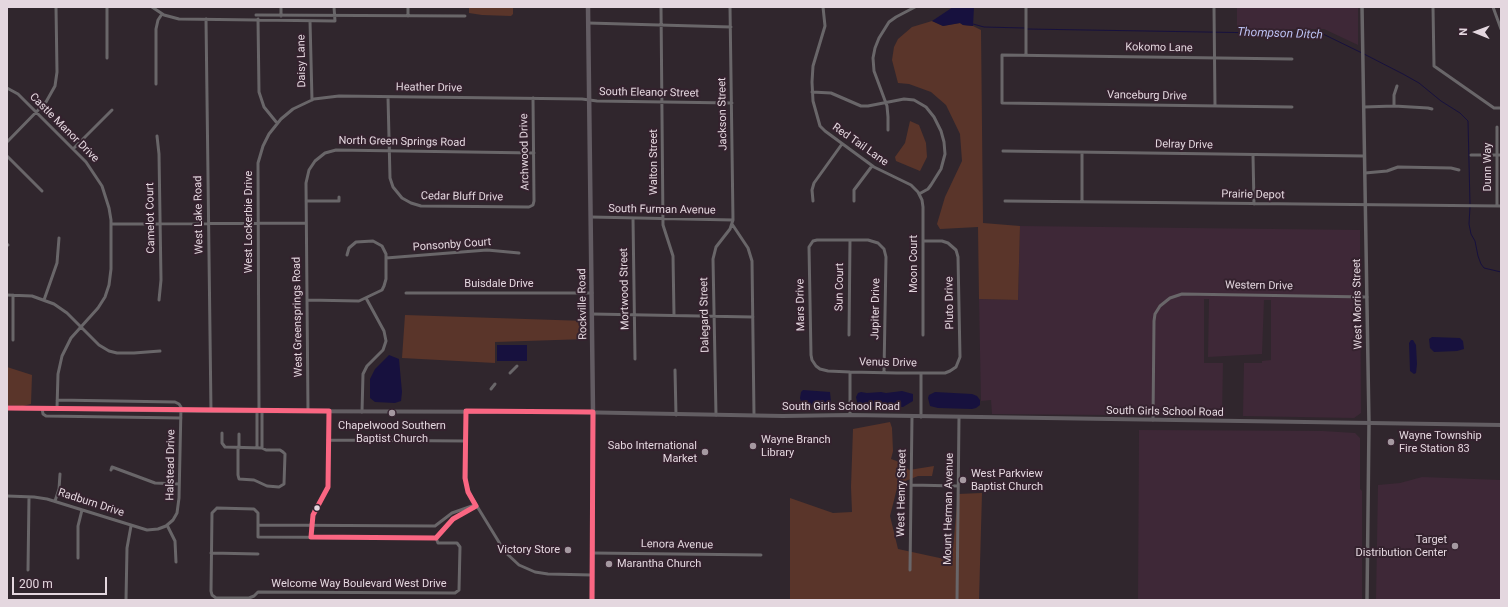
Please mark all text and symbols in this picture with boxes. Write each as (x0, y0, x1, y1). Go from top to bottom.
north arrow (1456, 12, 1496, 52)
water label: Thompson Ditch (1237, 25, 1323, 43)
text: N (1457, 28, 1470, 36)
street label: Daisy Lane (295, 34, 309, 88)
street label: Kokomo Lane (1125, 41, 1193, 55)
street label: Jackson Street (716, 77, 730, 151)
street label: Heather Drive (396, 81, 462, 95)
street label: South Eleanor Street (599, 86, 699, 100)
street label: Vanceburg Drive (1107, 89, 1187, 103)
street label: Castle Manor Drive (27, 91, 101, 165)
street label: Archwood Drive (518, 113, 532, 191)
street label: Red Tail Lane (829, 121, 891, 169)
street label: Walton Street (647, 129, 661, 195)
street label: North Green Springs Road (338, 134, 466, 150)
street label: Delray Drive (1155, 138, 1213, 152)
street label: Dunn Way (1481, 143, 1495, 191)
street label: West Lockerbie Drive (242, 171, 256, 273)
street label: West Lake Road (192, 176, 206, 254)
street label: Camelot Court (144, 182, 158, 254)
street label: Prairie Depot (1221, 188, 1285, 202)
street label: Cedar Bluff Drive (421, 190, 503, 204)
street label: South Furman Avenue (608, 202, 716, 218)
street label: Moon Court (907, 235, 921, 293)
street label: Ponsonby Court (412, 236, 492, 254)
street label: Mortwood Street (618, 248, 632, 330)
street label: West Greensprings Road (290, 257, 306, 377)
street label: West Morris Street (1351, 258, 1365, 350)
street label: Sun Court (833, 263, 847, 311)
street label: Rockville Road (576, 268, 590, 340)
street label: Pluto Drive (943, 276, 957, 330)
street label: Buisdale Drive (464, 277, 534, 291)
street label: Dalegard Street (698, 277, 712, 353)
street label: Jupiter Drive (869, 278, 883, 340)
street label: Mars Drive (794, 279, 808, 331)
street label: Western Drive (1225, 279, 1293, 293)
street label: Venus Drive (859, 356, 917, 370)
street label: South Girls School Road (782, 400, 900, 414)
street label: South Girls School Road (1106, 404, 1224, 420)
marker: Chapelwood Southern Baptist Church (387, 408, 397, 418)
place label: Chapelwood Southern Baptist Church (338, 419, 446, 445)
street label: Halstead Drive (164, 429, 178, 501)
place label: Wayne Township Fire Station 83 (1399, 429, 1482, 455)
place label: Wayne Branch Library (761, 433, 831, 459)
marker: Wayne Township Fire Station 83 (1386, 437, 1396, 447)
place label: Sabo International Market (608, 439, 697, 465)
marker: Wayne Branch Library (748, 441, 758, 451)
marker: Sabo International Market (700, 447, 710, 457)
street label: West Henry Street (895, 449, 909, 537)
street label: Mount Herman Avenue (941, 453, 957, 565)
place label: West Parkview Baptist Church (971, 467, 1043, 493)
marker: West Parkview Baptist Church (958, 475, 968, 485)
street label: Radburn Drive (56, 486, 126, 520)
unlabelled marker (312, 503, 322, 513)
place label: Target Distribution Center (1356, 533, 1447, 559)
street label: Lenora Avenue (641, 538, 713, 552)
marker: Target Distribution Center (1450, 541, 1460, 551)
place label: Victory Store (497, 543, 560, 557)
marker: Victory Store (563, 545, 573, 555)
place label: Marantha Church (617, 557, 701, 571)
marker: Marantha Church (604, 559, 614, 569)
scale bar (14, 569, 109, 595)
text: 200 m (19, 577, 53, 591)
street label: Welcome Way Boulevard West Drive (271, 577, 447, 591)

